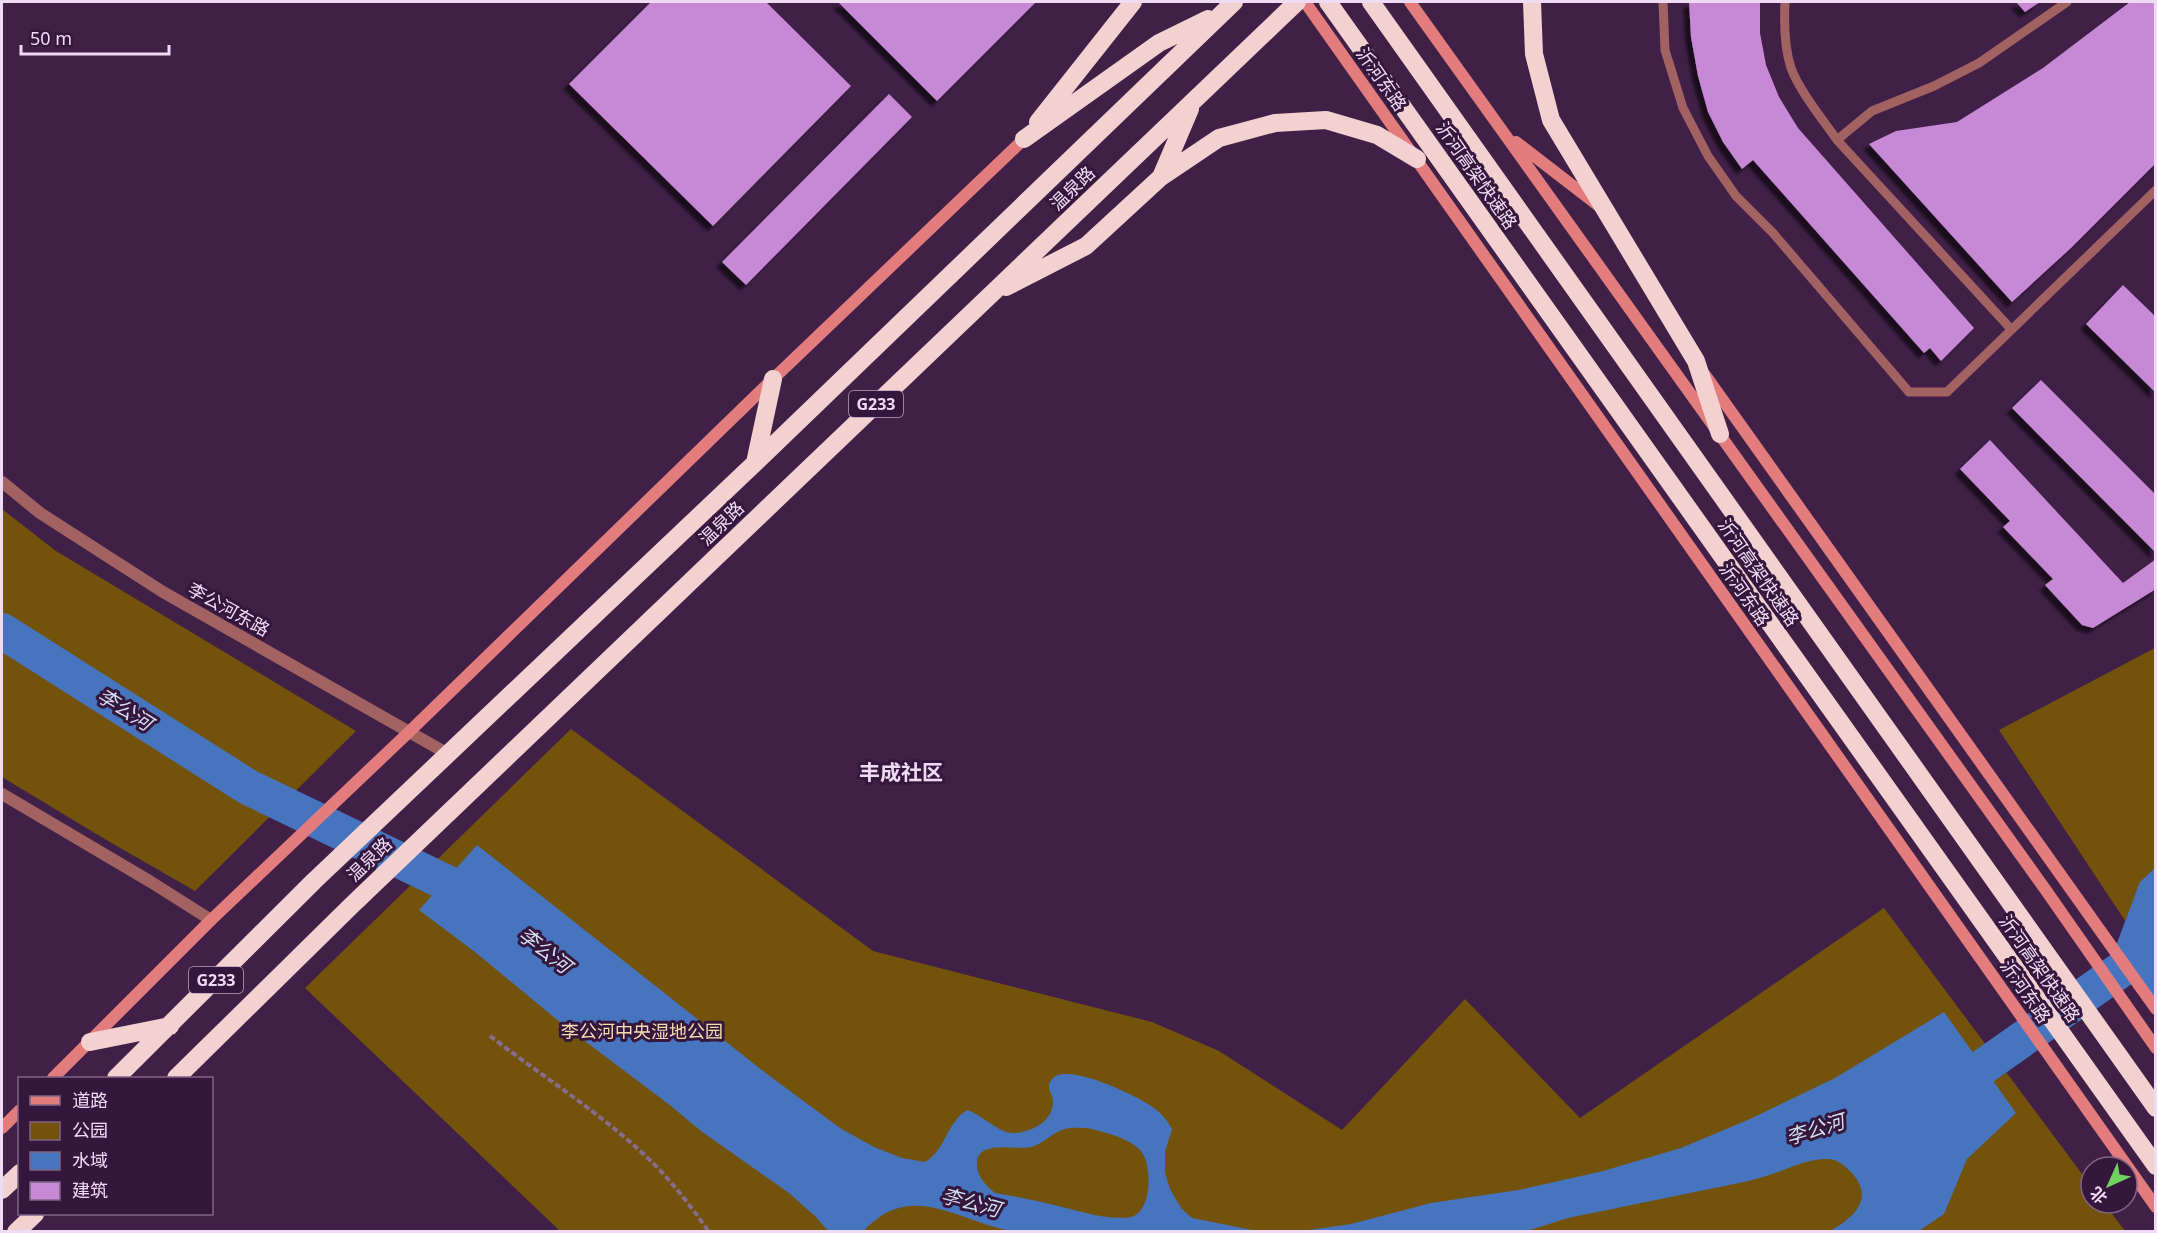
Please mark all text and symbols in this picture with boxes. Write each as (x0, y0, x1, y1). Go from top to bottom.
scale bar (21, 18, 170, 56)
text: 50 m (30, 26, 72, 50)
street label: 沂河东路 (1352, 43, 1412, 115)
street label: 沂河高架快速路 (1431, 117, 1523, 233)
street label: 温泉路 (1044, 161, 1100, 215)
road number: G233 (849, 391, 903, 417)
street label: 温泉路 (693, 496, 749, 550)
street label: 沂河高架快速路 (1713, 514, 1805, 630)
street label: 沂河东路 (1715, 558, 1775, 630)
street label: 李公河东路 (184, 577, 274, 641)
water label: 李公河 (92, 682, 161, 738)
district label: 丰成社区 (859, 758, 943, 786)
street label: 温泉路 (341, 832, 397, 886)
street label: 沂河高架快速路 (1994, 910, 2086, 1026)
water label: 李公河 (513, 921, 580, 982)
street label: 沂河东路 (1996, 955, 2056, 1027)
road number: G233 (189, 967, 243, 993)
park label: 李公河中央湿地公园 (561, 1019, 723, 1043)
legend (18, 1077, 213, 1215)
text: 道路 (72, 1088, 108, 1112)
water label: 李公河 (1782, 1106, 1851, 1151)
text: 公园 (72, 1118, 108, 1142)
text: 水域 (72, 1148, 108, 1172)
north arrow (2079, 1155, 2139, 1215)
text: 建筑 (72, 1178, 108, 1202)
water label: 李公河 (939, 1181, 1007, 1224)
text: 北 (2085, 1182, 2112, 1209)

